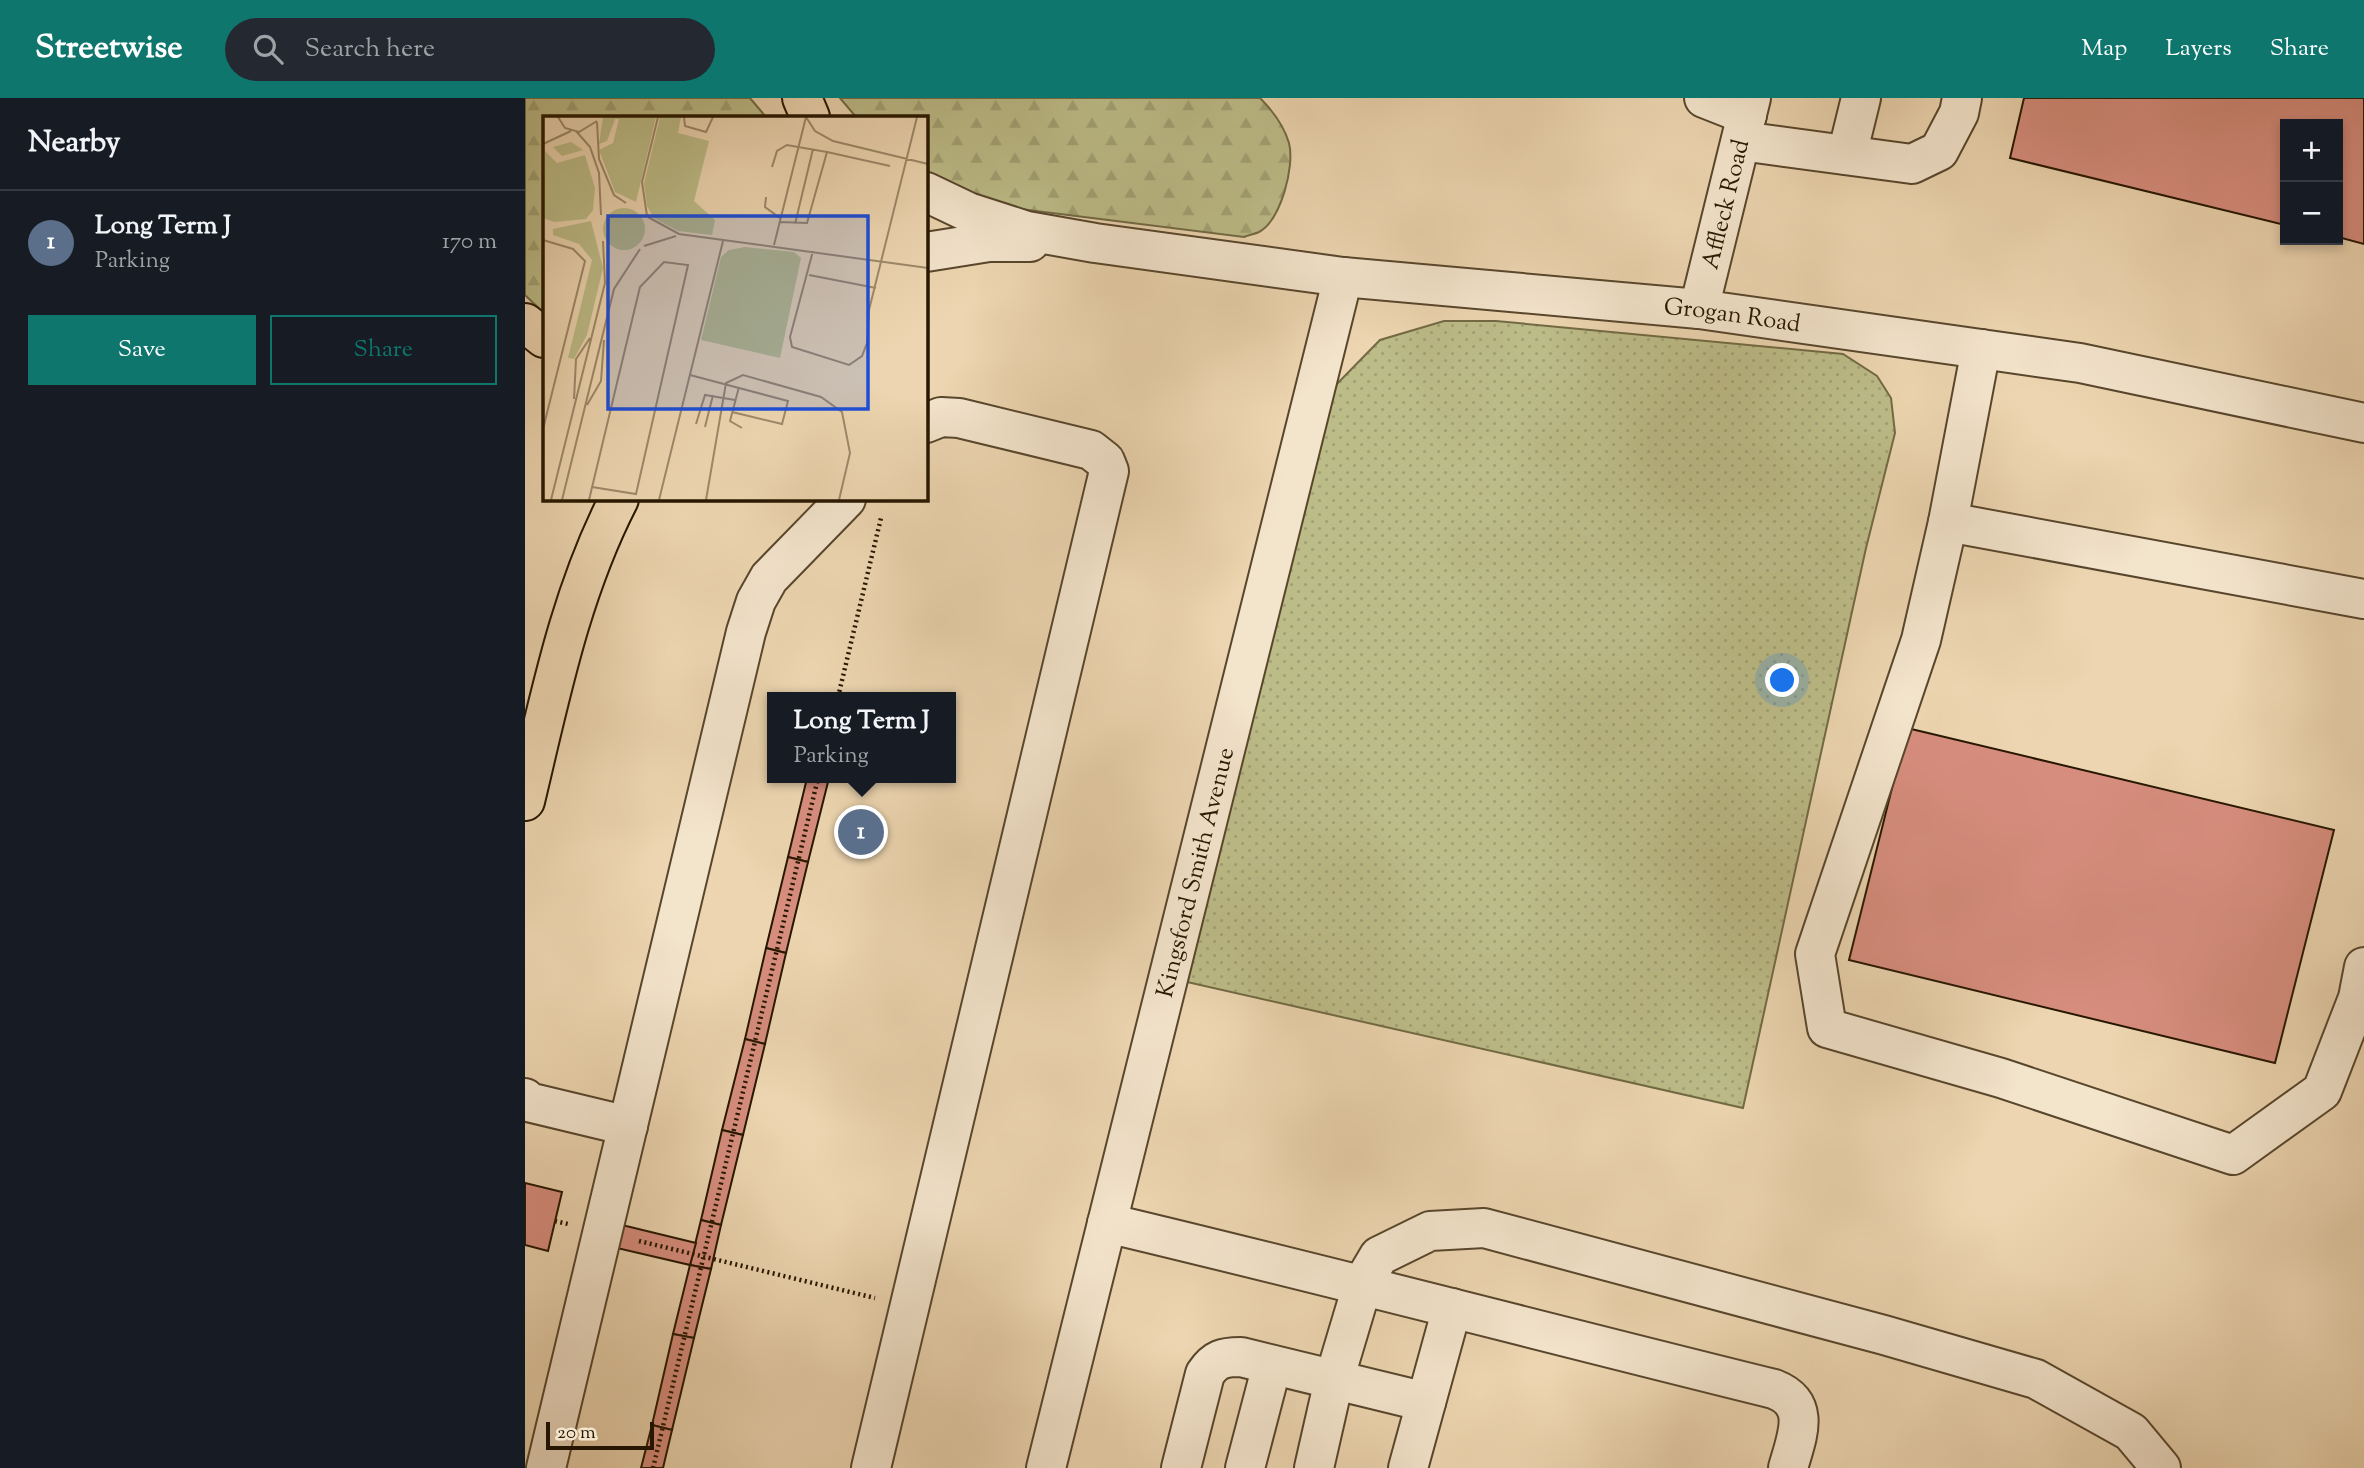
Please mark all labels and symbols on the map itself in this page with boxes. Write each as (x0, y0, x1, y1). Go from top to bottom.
inset map (543, 116, 927, 500)
street label: Affleck Road (1694, 136, 1759, 273)
street label: Grogan Road (1662, 291, 1803, 342)
your location (1765, 663, 1799, 697)
street label: Kingsford Smith Avenue (1149, 744, 1244, 1001)
pin: 1 (838, 806, 884, 858)
scale bar (546, 1419, 655, 1451)

